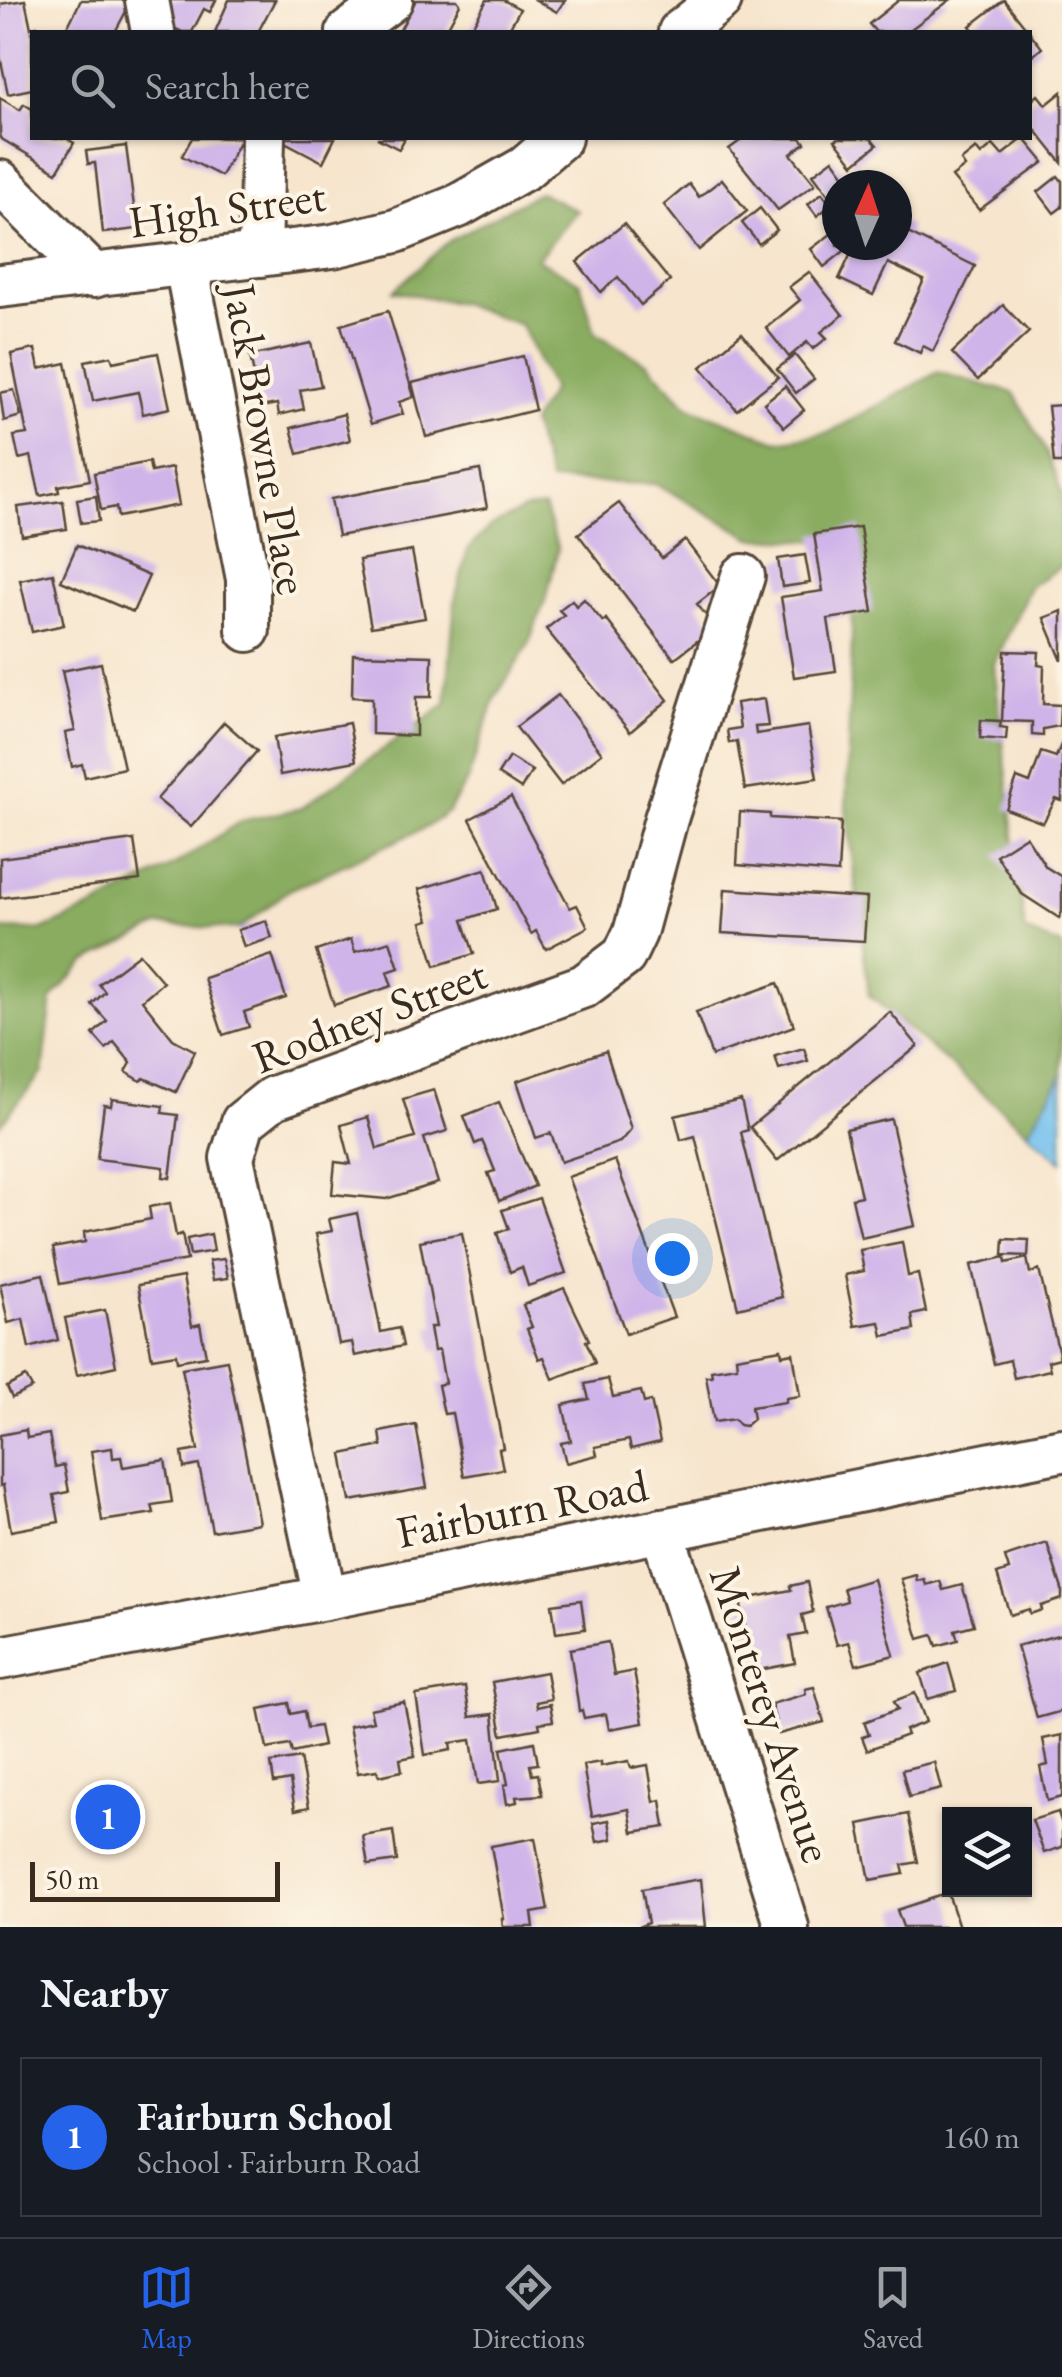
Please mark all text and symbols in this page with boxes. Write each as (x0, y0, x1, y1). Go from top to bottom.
search box (30, 30, 1032, 140)
icon: search (65, 58, 120, 113)
text: Search here (145, 61, 310, 110)
street label: High Street (125, 165, 329, 251)
north arrow (822, 170, 912, 260)
street label: Jack Browne Place (210, 275, 323, 599)
street label: Rodney Street (244, 944, 494, 1086)
your location (647, 1233, 698, 1284)
street label: Fairburn Road (392, 1455, 653, 1561)
street label: Monterey Avenue (697, 1559, 847, 1869)
pin: 1 (76, 1780, 140, 1854)
map controls (942, 1807, 1032, 1897)
button: layers (942, 1807, 1032, 1897)
scale bar (30, 1857, 280, 1902)
text: 50 m (45, 1861, 99, 1897)
text: Nearby (40, 1965, 169, 2020)
text: Fairburn School (137, 2092, 393, 2141)
text: 1 (66, 2116, 83, 2158)
text: 160 m (943, 2116, 1020, 2158)
text: School · Fairburn Road (137, 2141, 421, 2183)
tab: Map (139, 2260, 194, 2356)
tab: Directions (472, 2260, 585, 2356)
tab: Saved (863, 2260, 923, 2356)

